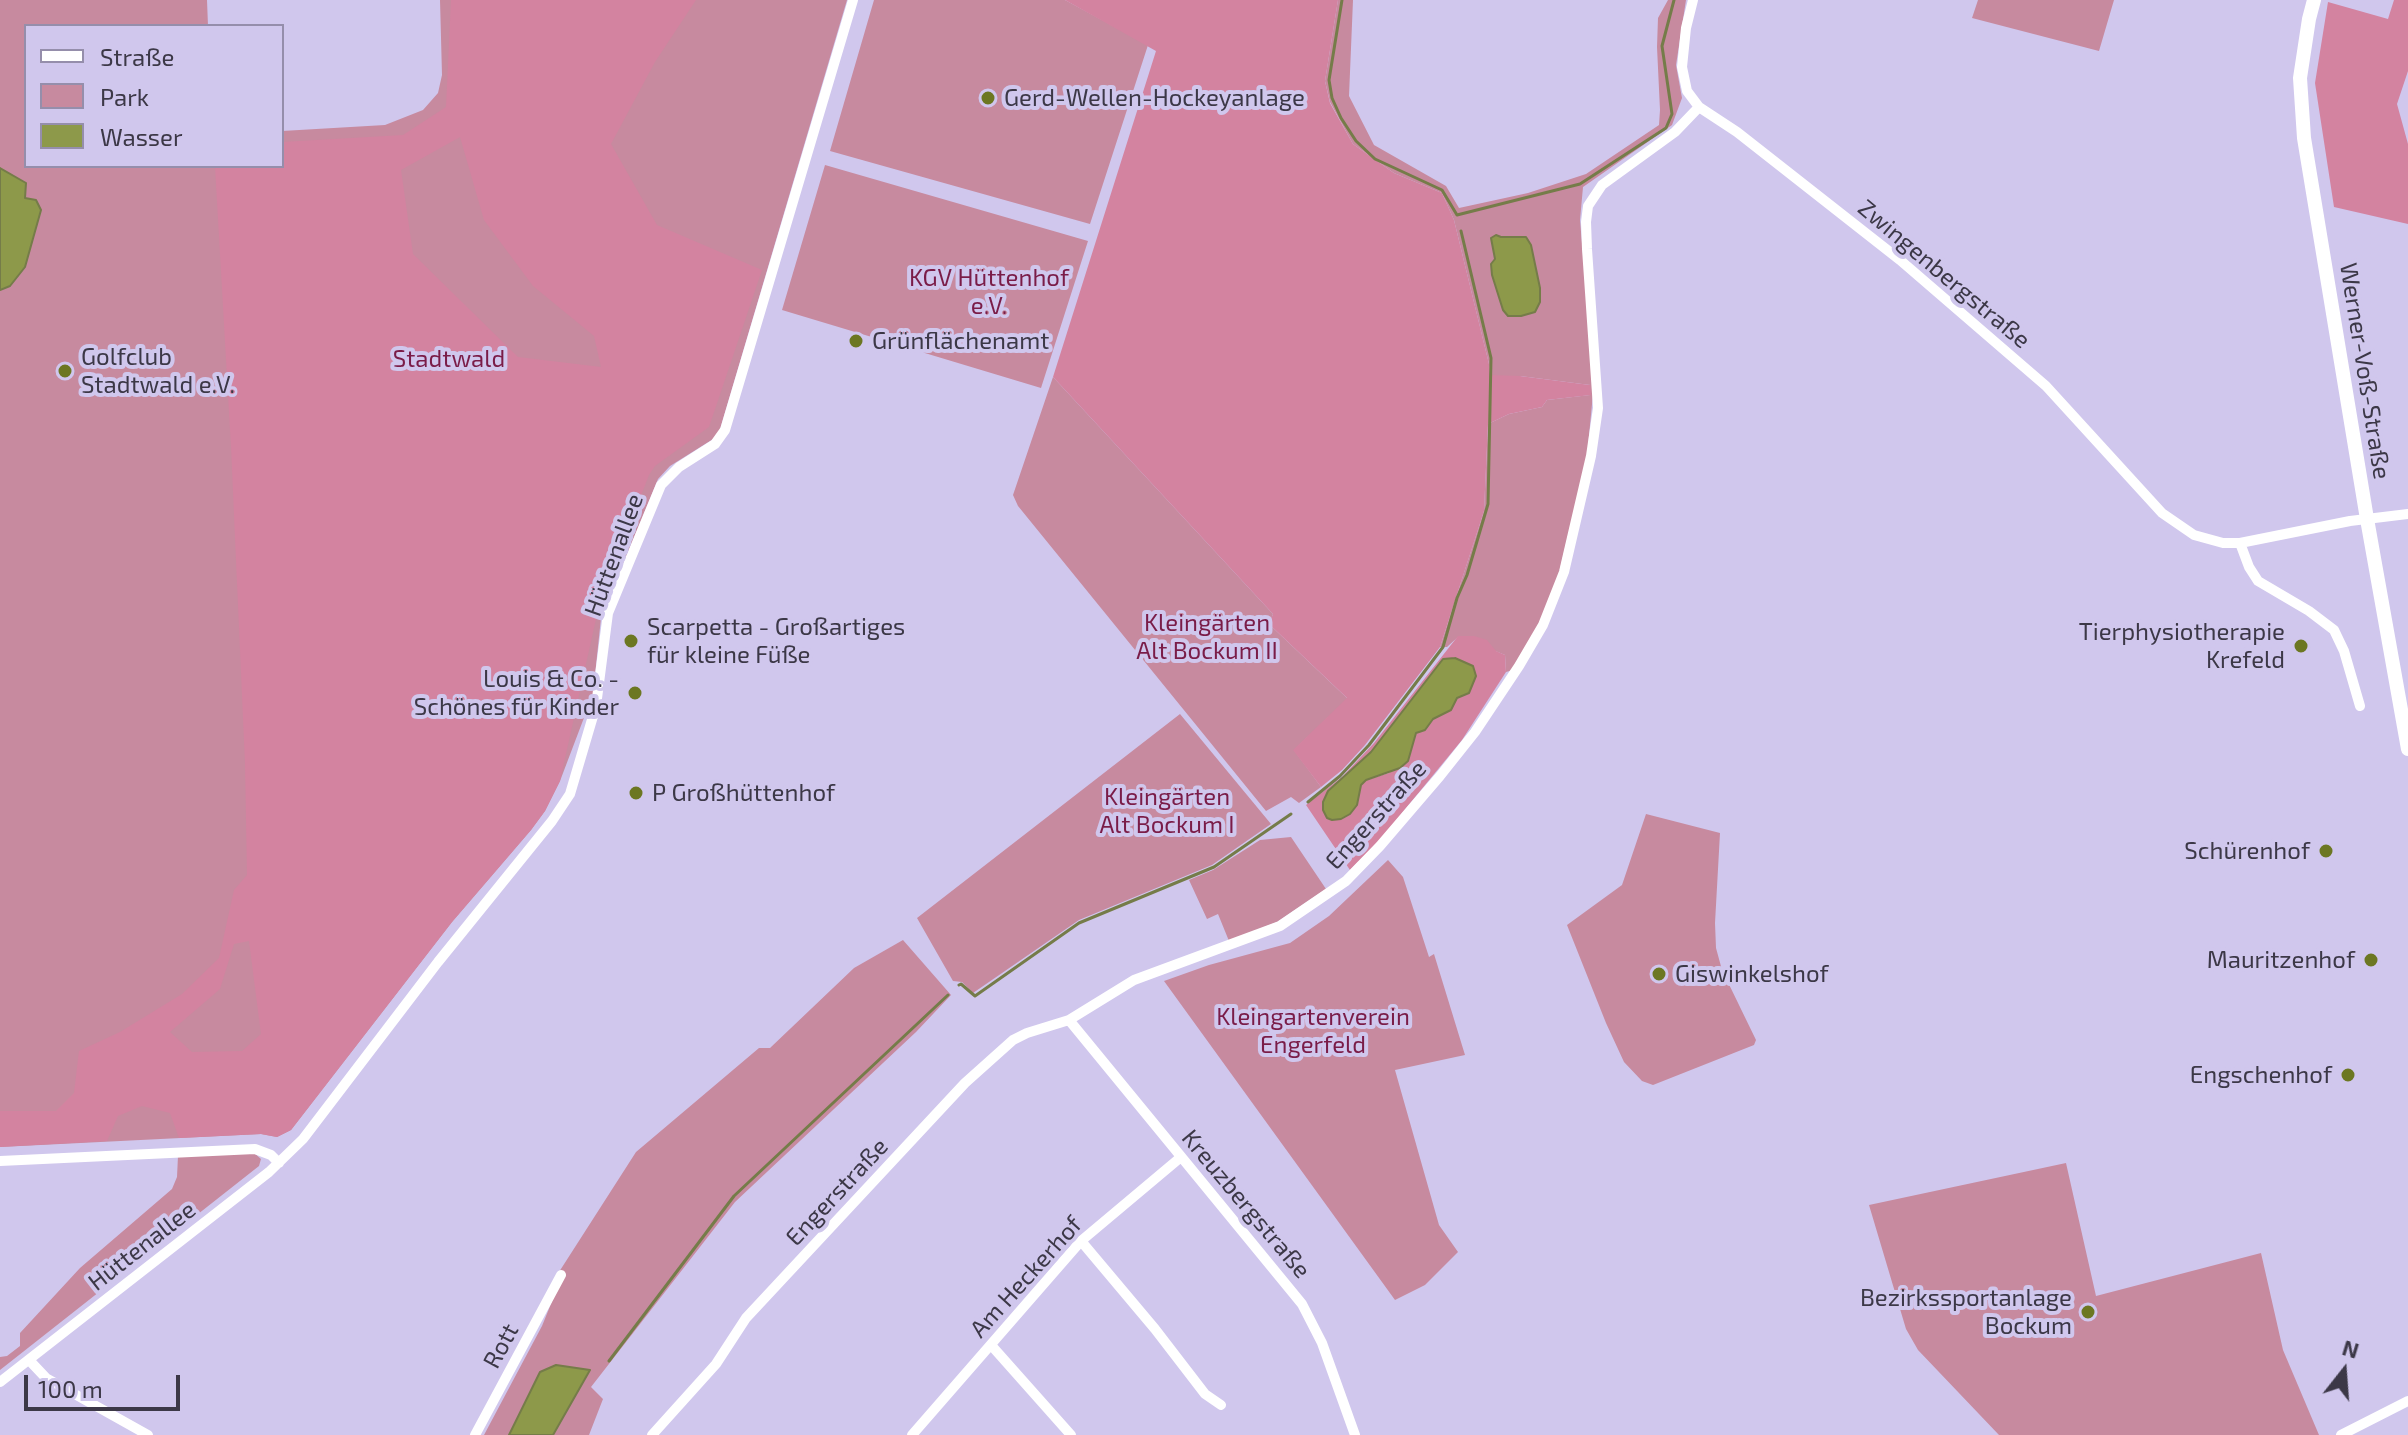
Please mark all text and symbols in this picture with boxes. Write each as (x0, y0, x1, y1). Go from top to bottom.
legend (24, 24, 284, 168)
text: Straße (100, 42, 174, 71)
text: Park (100, 82, 149, 111)
place label: Gerd-Wellen-Hockeyanlage (1004, 84, 1305, 112)
marker: Gerd-Wellen-Hockeyanlage (979, 89, 997, 107)
text: Wasser (100, 122, 183, 151)
street label: Zwingenbergstraße (1852, 194, 2036, 354)
street label: Werner-Voß-Straße (2334, 261, 2396, 481)
park label: KGV Hüttenhof e.V. (909, 264, 1069, 320)
place label: Grünflächenamt (872, 327, 1049, 355)
marker: Grünflächenamt (847, 332, 865, 350)
place label: Golfclub Stadtwald e.V. (81, 343, 235, 399)
park label: Stadtwald (393, 345, 505, 373)
marker: Golfclub Stadtwald e.V. (56, 362, 74, 380)
street label: Hüttenallee (579, 490, 649, 620)
park label: Kleingärten Alt Bockum II (1136, 609, 1278, 665)
place label: Scarpetta - Großartiges für kleine Füße (647, 613, 905, 669)
place label: Tierphysiotherapie Krefeld (2079, 618, 2285, 674)
marker: Scarpetta - Großartiges für kleine Füße (622, 632, 640, 650)
marker: Tierphysiotherapie Krefeld (2292, 637, 2310, 655)
place label: Louis & Co. - Schönes für Kinder (414, 665, 619, 721)
marker: Louis & Co. - Schönes für Kinder (626, 684, 644, 702)
street label: Engerstraße (1320, 755, 1432, 875)
place label: P Großhüttenhof (652, 779, 835, 807)
park label: Kleingärten Alt Bockum I (1099, 783, 1235, 839)
marker: P Großhüttenhof (627, 784, 645, 802)
place label: Schürenhof (2184, 837, 2310, 865)
marker: Schürenhof (2317, 842, 2335, 860)
place label: Mauritzenhof (2207, 946, 2355, 974)
marker: Mauritzenhof (2362, 951, 2380, 969)
place label: Giswinkelshof (1675, 960, 1829, 988)
marker: Giswinkelshof (1650, 965, 1668, 983)
park label: Kleingartenverein Engerfeld (1216, 1003, 1410, 1059)
place label: Engschenhof (2190, 1061, 2332, 1089)
marker: Engschenhof (2339, 1066, 2357, 1084)
street label: Kreuzbergstraße (1176, 1124, 1316, 1284)
street label: Engerstraße (780, 1132, 894, 1252)
street label: Hüttenallee (83, 1195, 201, 1297)
street label: Am Heckerhof (964, 1211, 1088, 1343)
place label: Bezirkssportanlage Bockum (1860, 1284, 2072, 1340)
marker: Bezirkssportanlage Bockum (2079, 1303, 2097, 1321)
street label: Rott (477, 1319, 525, 1373)
north arrow (2304, 1331, 2384, 1411)
text: N (2340, 1333, 2362, 1363)
scale bar (28, 1359, 184, 1409)
text: 100 m (38, 1374, 103, 1403)

